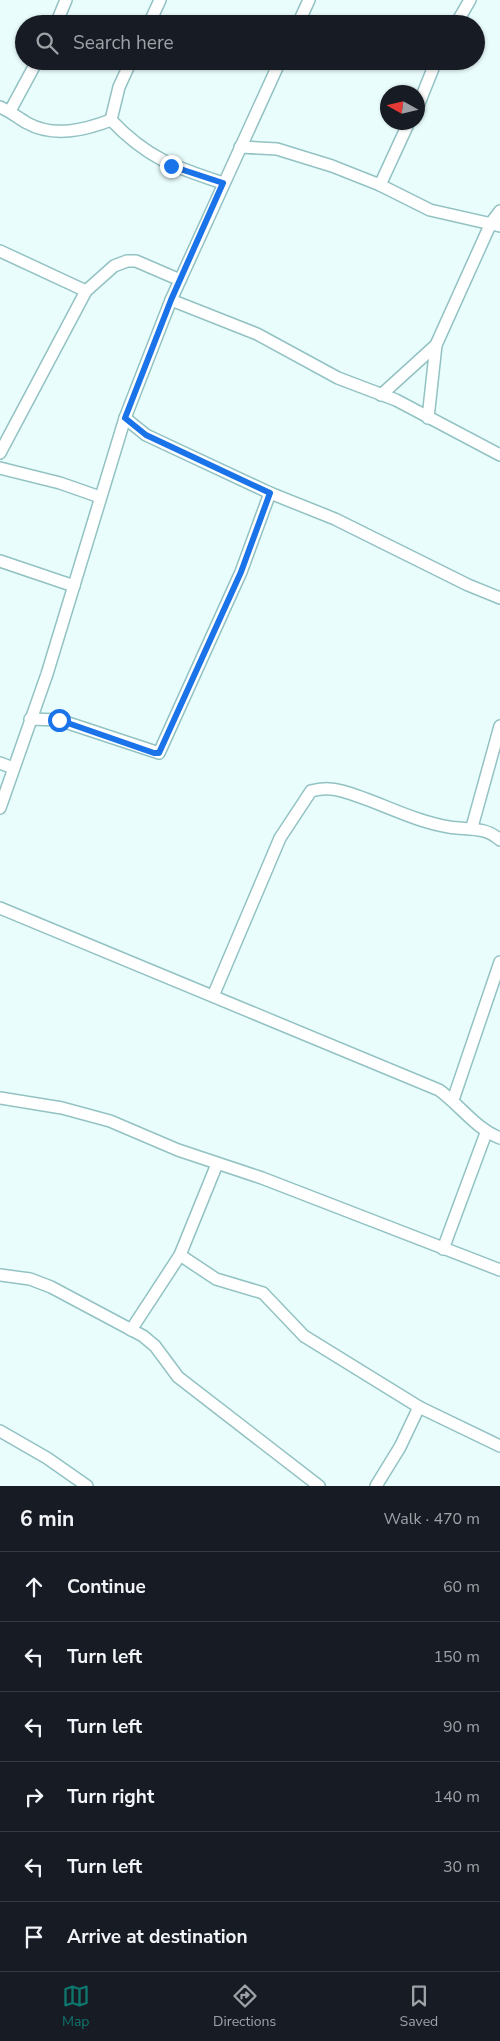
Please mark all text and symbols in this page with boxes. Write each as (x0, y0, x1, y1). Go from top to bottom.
search box (15, 15, 485, 70)
icon: search (33, 29, 61, 57)
text: Search here (73, 30, 174, 56)
north arrow (380, 85, 425, 130)
route end (160, 155, 183, 178)
route start (48, 709, 71, 732)
text: 6 min (20, 1505, 74, 1533)
text: Walk · 470 m (384, 1508, 480, 1530)
icon: ahead (20, 1573, 48, 1601)
text: Continue (67, 1574, 146, 1600)
text: 60 m (443, 1576, 480, 1598)
icon: left (20, 1643, 48, 1671)
text: Turn left (67, 1644, 142, 1670)
text: 150 m (433, 1646, 480, 1668)
icon: left (20, 1713, 48, 1741)
text: Turn left (67, 1714, 142, 1740)
text: 90 m (443, 1716, 480, 1738)
icon: right (20, 1783, 48, 1811)
text: Turn right (67, 1784, 154, 1810)
text: 140 m (433, 1786, 480, 1808)
icon: left (20, 1853, 48, 1881)
text: Turn left (67, 1854, 142, 1880)
text: 30 m (443, 1856, 480, 1878)
icon: arrive (20, 1923, 48, 1951)
text: Arrive at destination (67, 1924, 248, 1950)
tab: Map (62, 1982, 90, 2031)
tab: Directions (213, 1982, 276, 2031)
tab: Saved (400, 1982, 438, 2031)

